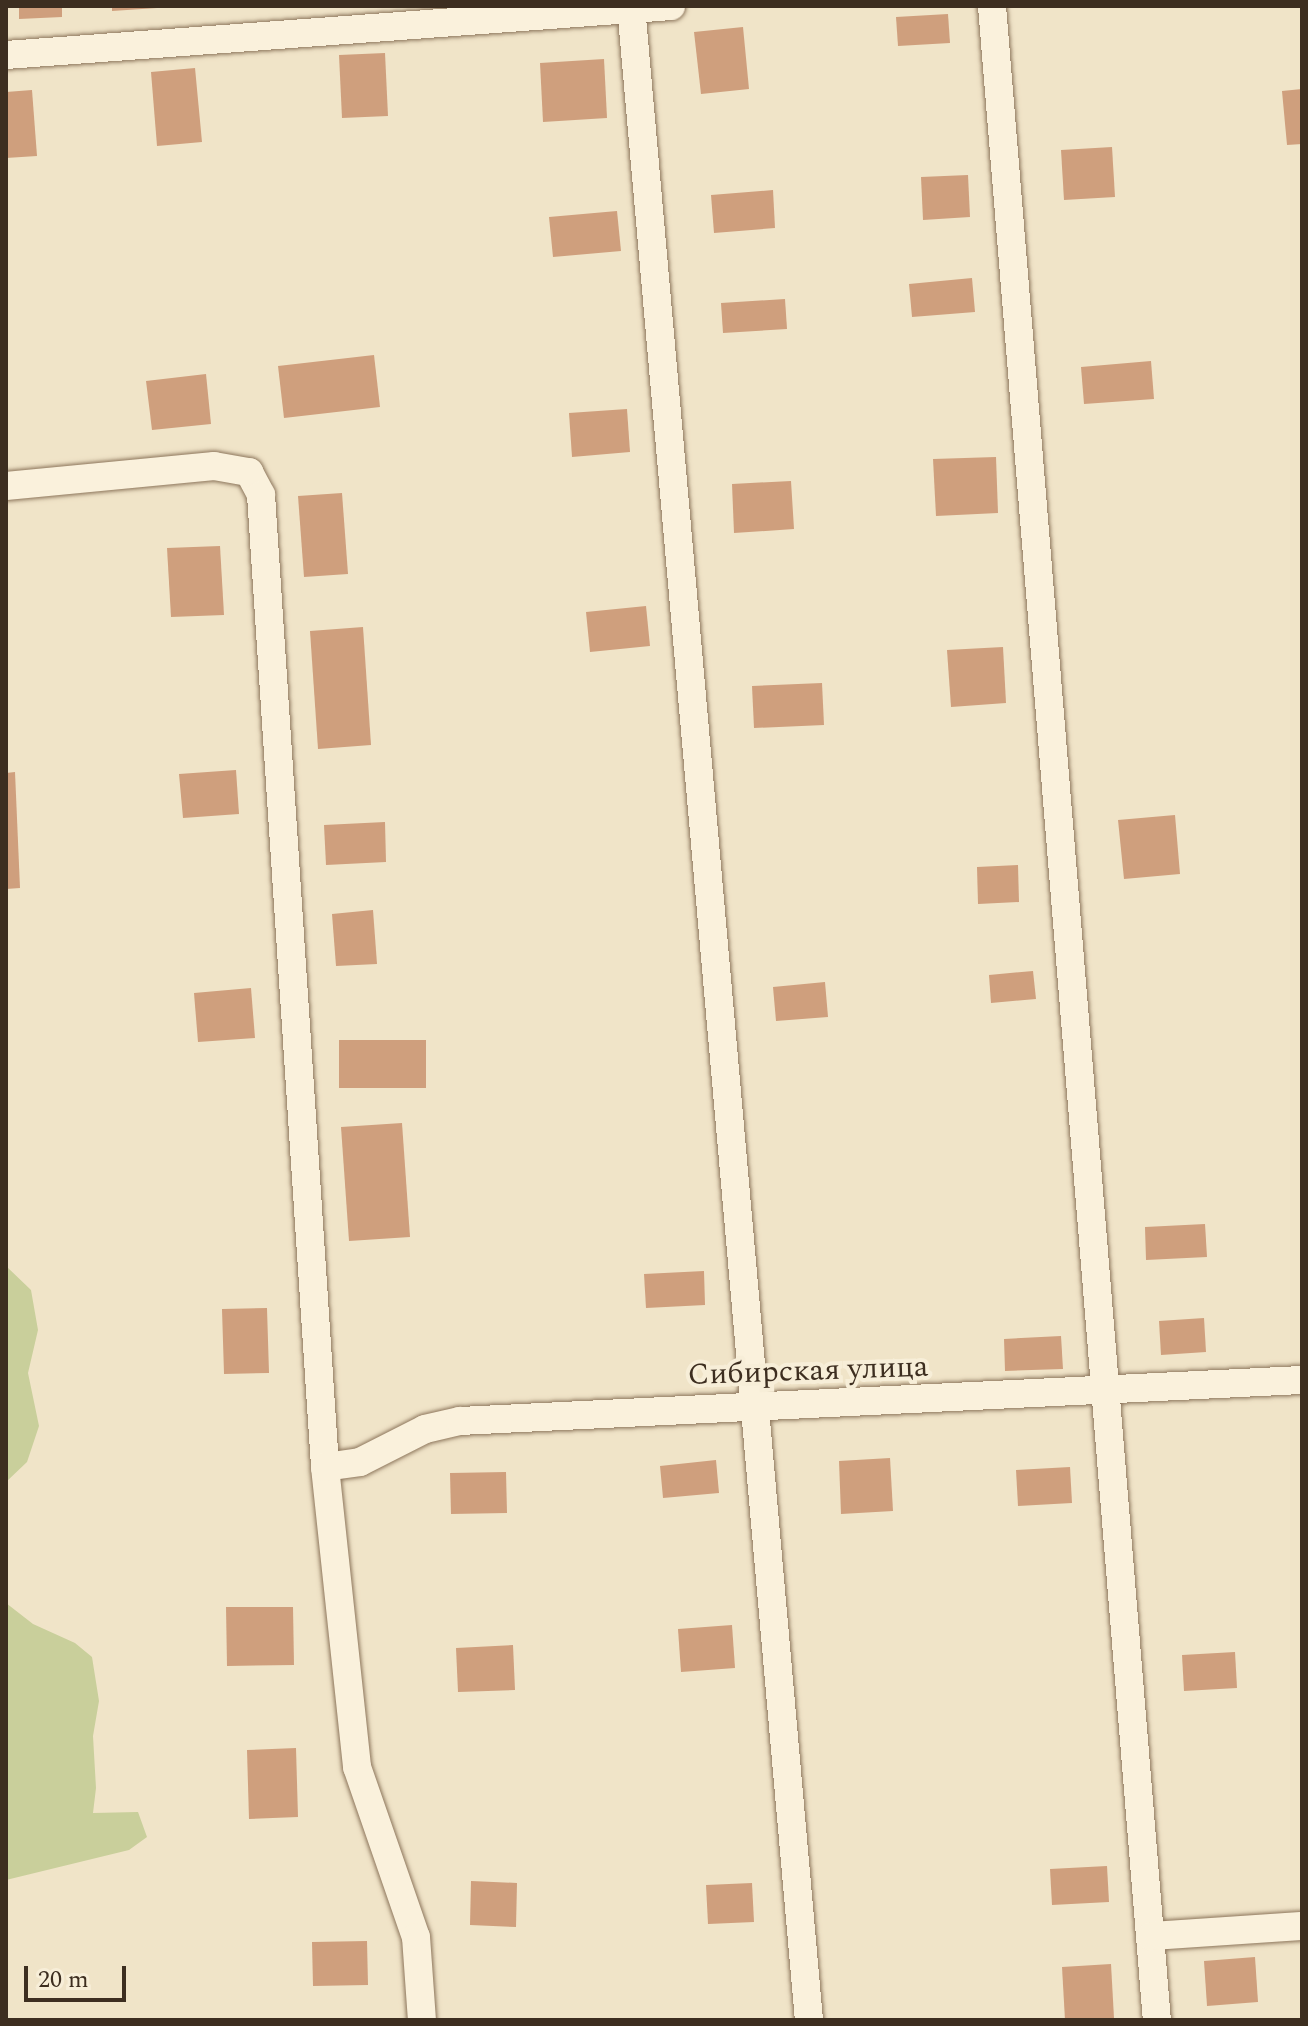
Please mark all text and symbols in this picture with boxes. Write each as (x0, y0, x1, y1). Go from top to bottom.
street label: Сибирская улица (687, 1349, 929, 1393)
scale bar (28, 1950, 130, 2000)
text: 20 m (38, 1962, 89, 1998)

